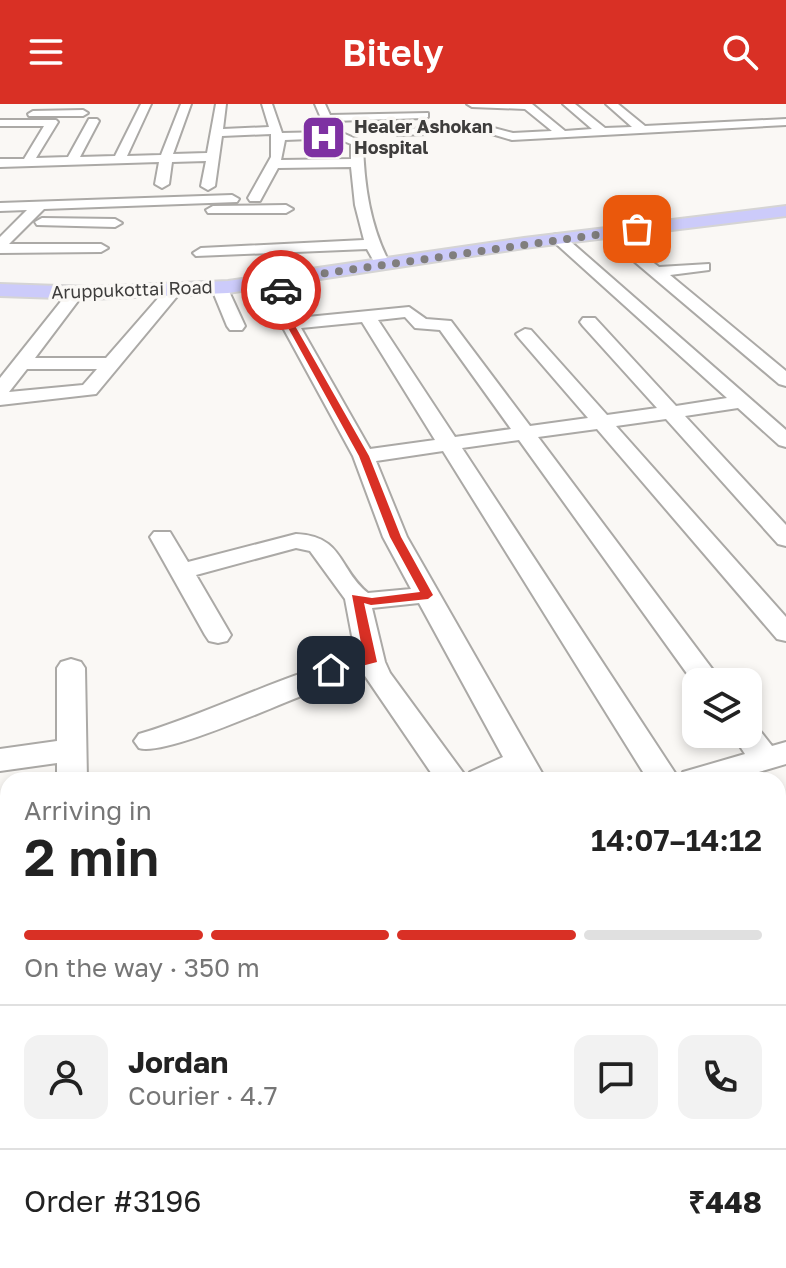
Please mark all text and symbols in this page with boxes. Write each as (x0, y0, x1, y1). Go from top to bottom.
icon: menu (24, 30, 68, 74)
icon: search (718, 30, 762, 74)
text: Bitely (342, 31, 444, 74)
hospital icon: Healer Ashokan Hospital (299, 113, 347, 161)
place label: Healer Ashokan Hospital (354, 115, 493, 158)
pin (603, 195, 671, 263)
icon: bag (615, 207, 659, 251)
courier (241, 250, 321, 330)
icon: car (259, 268, 303, 312)
street label: Aruppukottai Road (51, 275, 213, 303)
pin (297, 636, 365, 704)
icon: home (309, 648, 353, 692)
map controls (682, 668, 762, 748)
button: layers (682, 668, 762, 748)
text: Arriving in (24, 795, 152, 826)
text: 14:07–14:12 (591, 822, 762, 858)
text: 2 min (24, 825, 159, 887)
text: On the way · 350 m (24, 952, 260, 983)
button: person (24, 1035, 108, 1119)
button: chat (574, 1035, 658, 1119)
button: phone (678, 1035, 762, 1119)
text: Jordan (128, 1044, 228, 1080)
text: Courier · 4.7 (128, 1080, 278, 1111)
text: Order #3196 (24, 1183, 201, 1219)
text: ₹448 (688, 1184, 762, 1220)

